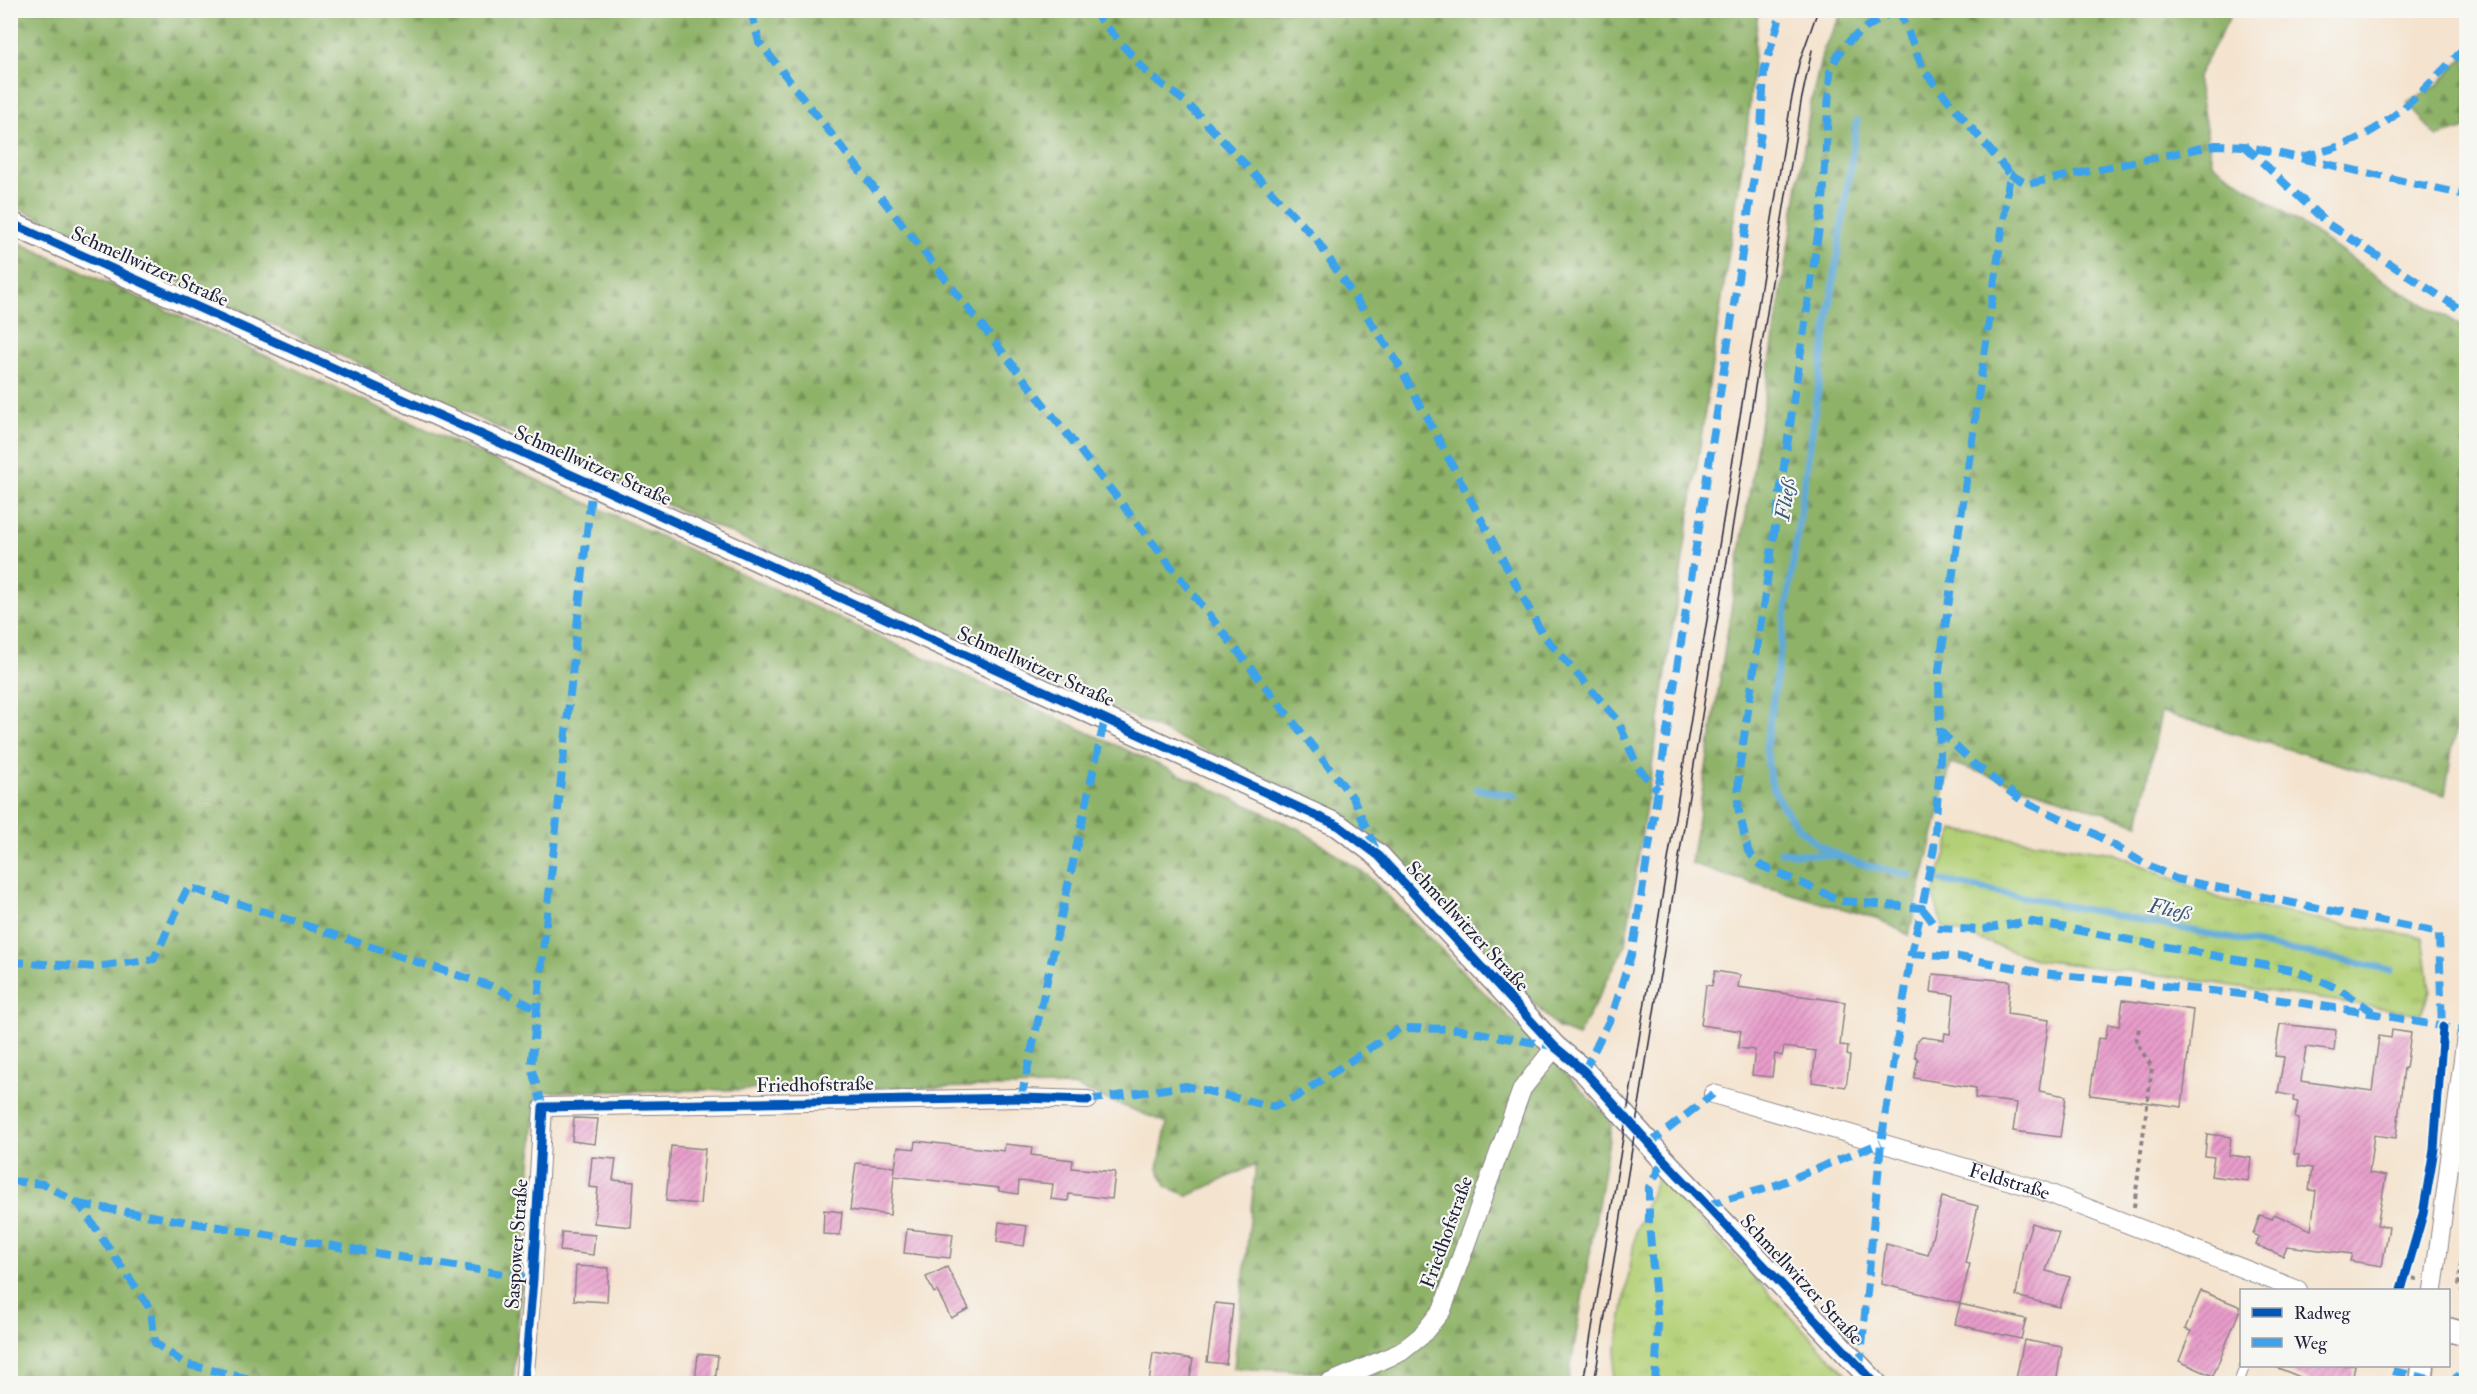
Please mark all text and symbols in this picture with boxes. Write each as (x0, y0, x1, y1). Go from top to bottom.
street label: Schmellwitzer Straße (67, 221, 232, 312)
street label: Schmellwitzer Straße (510, 420, 675, 511)
water label: Fließ (1769, 475, 1802, 523)
street label: Schmellwitzer Straße (953, 621, 1118, 712)
street label: Schmellwitzer Straße (1401, 856, 1535, 997)
water label: Fließ (2145, 892, 2195, 927)
street label: Friedhofstraße (756, 1071, 874, 1098)
street label: Feldstraße (1966, 1157, 2054, 1206)
street label: Friedhofstraße (1415, 1173, 1478, 1292)
street label: Saspower Straße (499, 1178, 535, 1310)
street label: Schmellwitzer Straße (1735, 1209, 1869, 1350)
legend (2240, 1289, 2450, 1367)
text: Radweg (2294, 1302, 2352, 1325)
text: Weg (2293, 1332, 2328, 1355)

